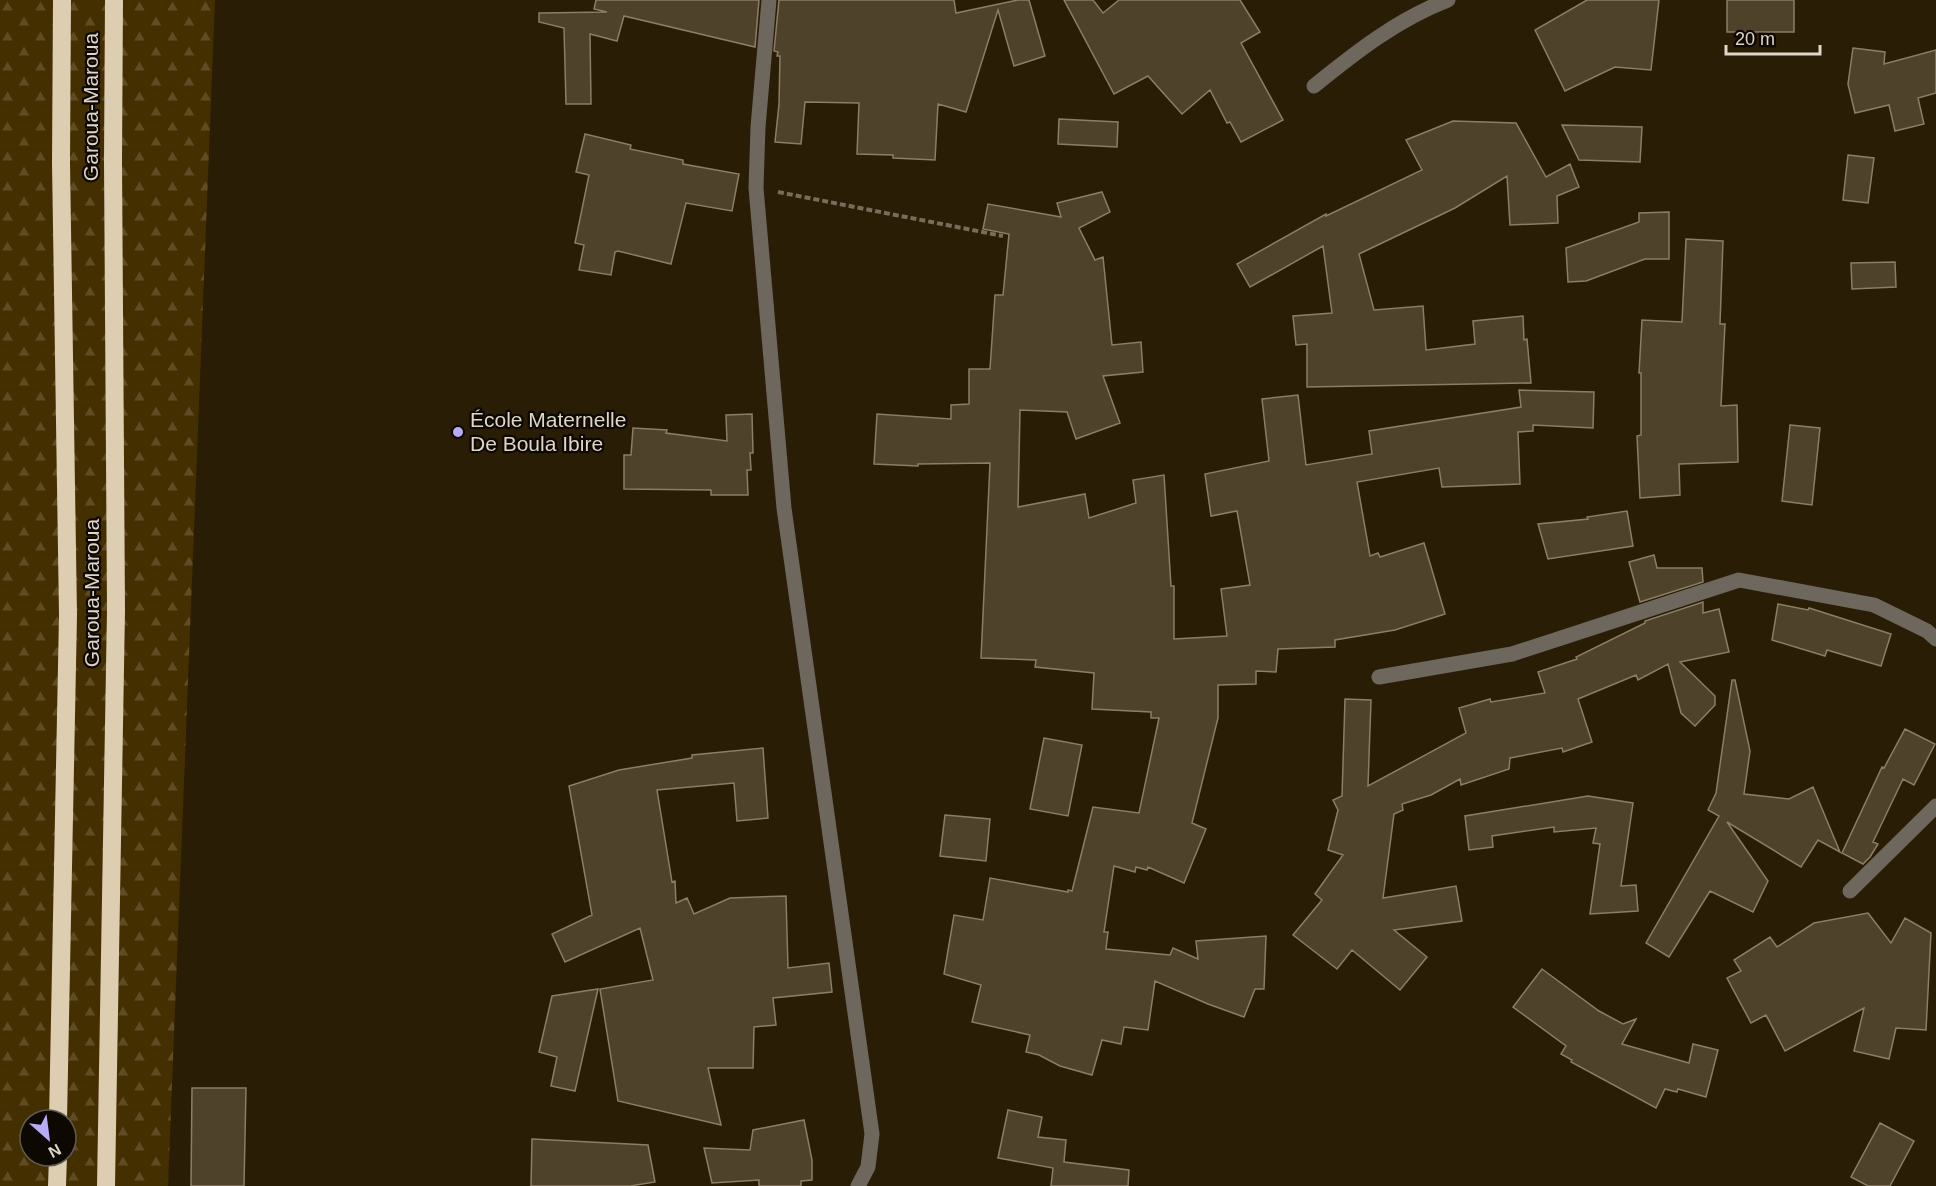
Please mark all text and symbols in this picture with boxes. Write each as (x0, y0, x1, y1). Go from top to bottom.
scale bar (1726, 18, 1820, 56)
text: 20 m (1735, 29, 1775, 49)
street label: Garoua-Maroua (79, 33, 102, 181)
place label: École Maternelle De Boula Ibire (470, 408, 626, 455)
marker: École Maternelle De Boula Ibire (451, 425, 465, 439)
street label: Garoua-Maroua (80, 519, 103, 667)
north arrow (18, 1108, 78, 1168)
text: N (46, 1141, 64, 1161)

